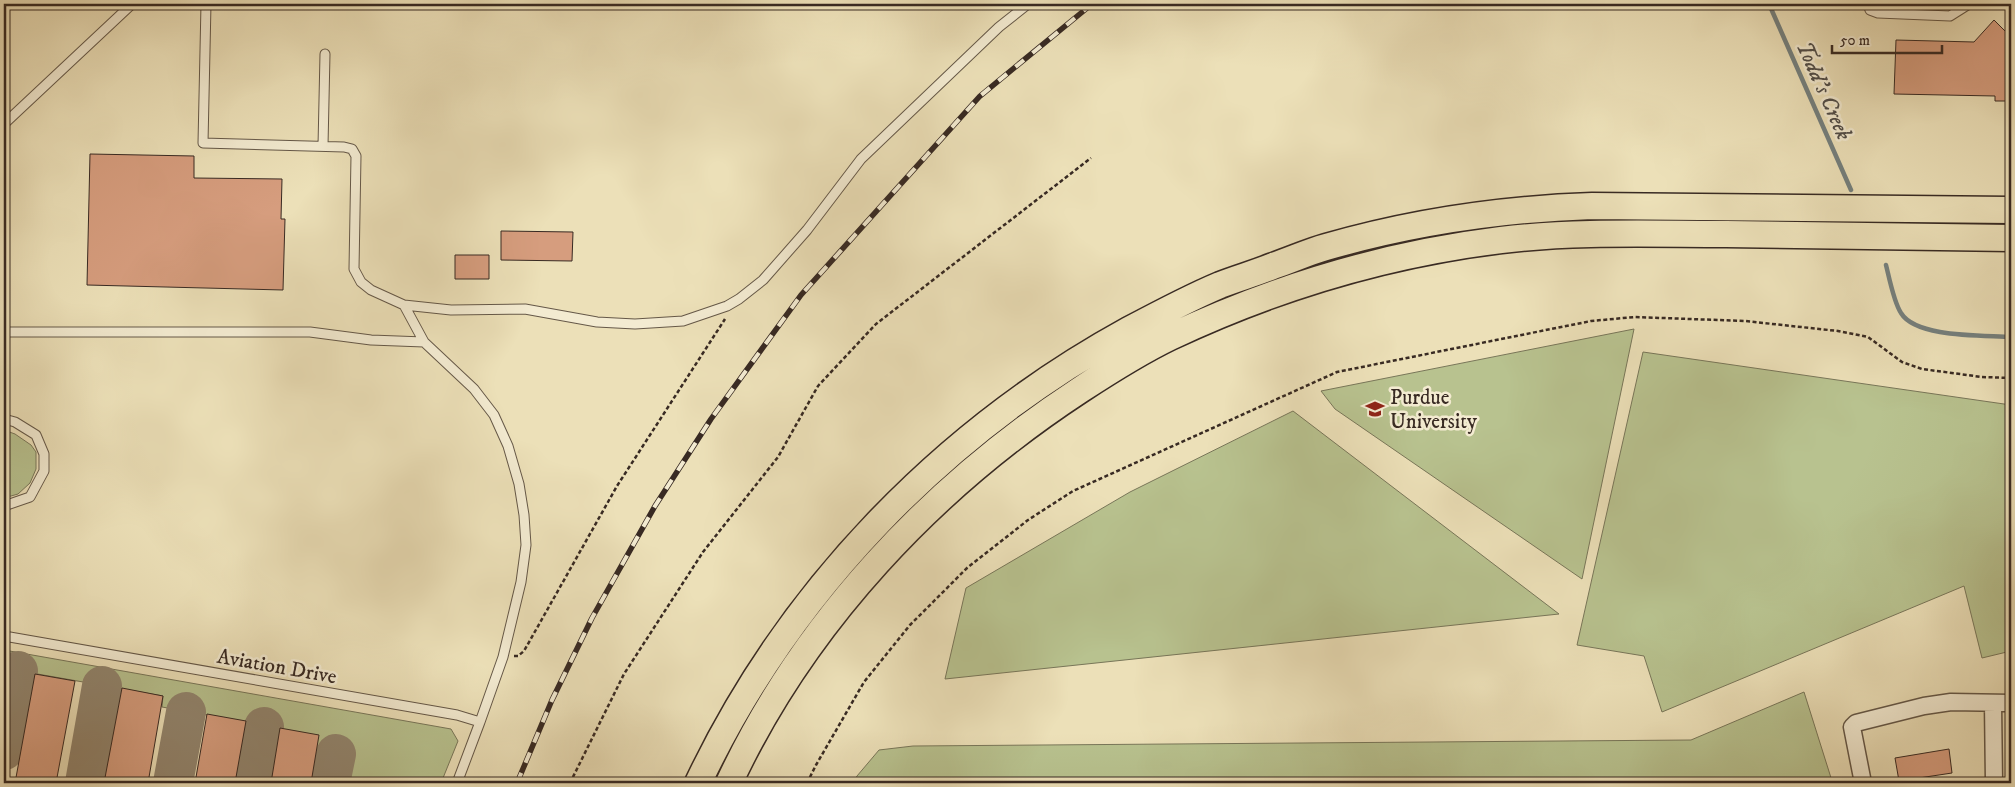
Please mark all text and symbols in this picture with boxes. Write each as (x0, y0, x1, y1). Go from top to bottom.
scale bar (1832, 22, 1942, 54)
text: 50 m (1840, 31, 1870, 50)
water label: Todd's Creek (1790, 37, 1858, 145)
place label: Purdue University (1390, 385, 1478, 435)
school or university icon: Purdue University (1364, 398, 1386, 420)
street label: Aviation Drive (215, 644, 339, 690)

